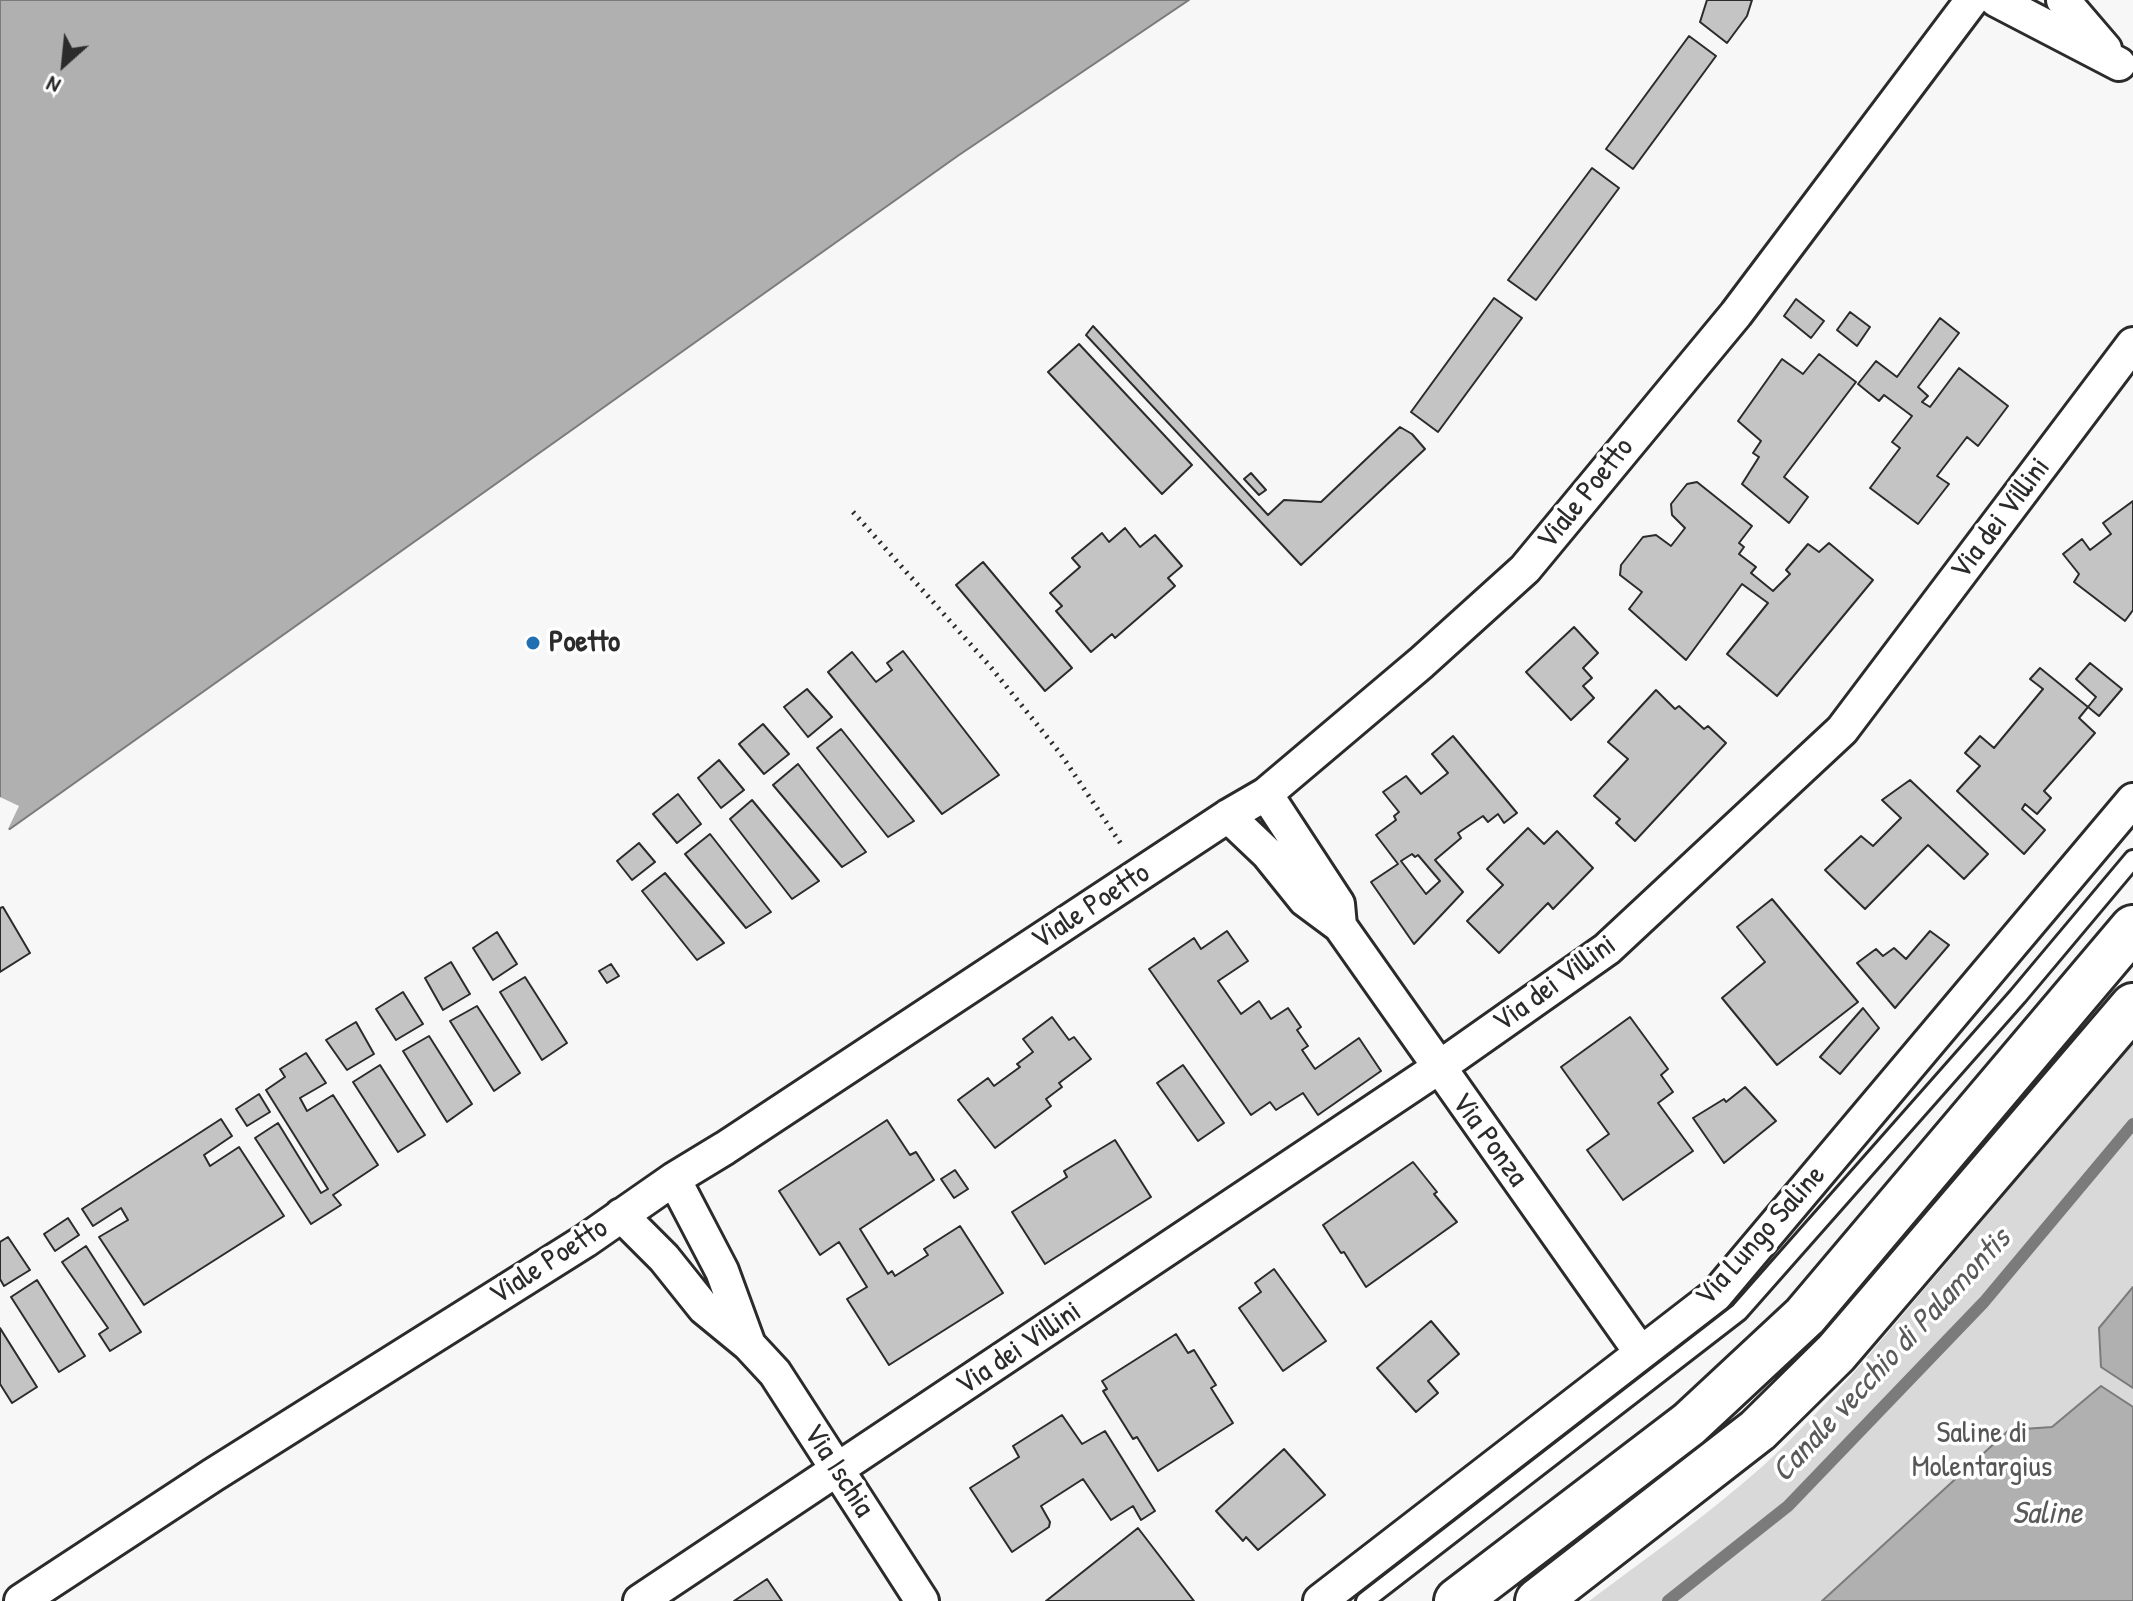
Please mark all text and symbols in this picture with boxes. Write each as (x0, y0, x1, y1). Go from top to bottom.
north arrow (24, 24, 104, 104)
text: N (41, 69, 65, 101)
street label: Viale Poetto (1530, 431, 1642, 557)
street label: Via dei Villini (1944, 451, 2058, 587)
place label: Poetto (549, 625, 620, 661)
marker: Poetto (524, 634, 542, 652)
street label: Viale Poetto (1025, 856, 1157, 958)
street label: Via dei Villini (1487, 927, 1623, 1041)
street label: Via Ponza (1443, 1086, 1535, 1194)
street label: Via Lungo Saline (1688, 1158, 1834, 1314)
street label: Viale Poetto (483, 1211, 615, 1313)
water label: Canale vecchio di Palamontis (1765, 1221, 2019, 1491)
street label: Via dei Villini (950, 1294, 1088, 1404)
park label: Saline di Molentargius (1912, 1416, 2052, 1486)
street label: Via Ischia (795, 1418, 881, 1524)
water label: Saline (2012, 1495, 2082, 1533)

